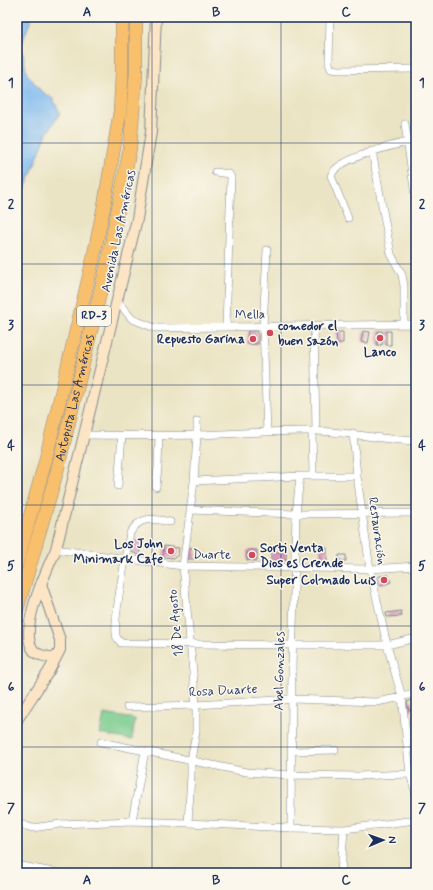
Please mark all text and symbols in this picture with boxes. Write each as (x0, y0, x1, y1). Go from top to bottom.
text: A (83, 4, 91, 21)
text: B (212, 4, 221, 21)
text: C (341, 4, 351, 21)
text: 1 (8, 75, 14, 92)
text: 1 (419, 75, 425, 92)
street label: Avenida Las Américas (98, 168, 140, 294)
text: 2 (8, 196, 15, 213)
text: 2 (419, 196, 426, 213)
road number: RD-3 (77, 306, 111, 326)
street label: Mella (235, 306, 265, 324)
text: 3 (8, 317, 14, 334)
text: 3 (419, 317, 425, 334)
place label: comedor el buen sazón (278, 318, 339, 350)
marker: comedor el buen sazón (265, 328, 275, 338)
place label: Repuesto Garina (157, 331, 245, 348)
street label: Autopista Las Américas (51, 332, 98, 463)
marker: Lanco (375, 333, 385, 343)
marker: Repuesto Garina (248, 334, 258, 344)
place label: Lanco (364, 344, 397, 361)
text: 4 (7, 438, 15, 455)
text: 4 (418, 438, 426, 455)
street label: Restauración (364, 496, 390, 566)
place label: Los John Minimark Cafe (74, 536, 163, 568)
place label: Sorti Venta Dios es Crende (260, 540, 344, 572)
marker: Los John Minimark Cafe (166, 546, 176, 556)
street label: Duarte (193, 546, 231, 564)
marker: Sorti Venta Dios es Crende (247, 550, 257, 560)
text: 5 (7, 558, 15, 575)
text: 5 (418, 558, 426, 575)
place label: Super Colmado Luis (266, 572, 376, 589)
marker: Super Colmado Luis (379, 575, 389, 585)
street label: 18 De Agosto (165, 588, 187, 657)
street label: Abel Gonzales (271, 631, 289, 711)
text: 6 (8, 679, 15, 696)
text: 6 (419, 679, 426, 696)
street label: Rosa Duarte (188, 681, 258, 701)
text: 7 (7, 800, 15, 817)
text: 7 (418, 800, 426, 817)
north arrow (363, 820, 403, 860)
text: N (385, 836, 399, 844)
text: A (83, 872, 91, 889)
text: B (212, 872, 221, 889)
text: C (341, 872, 351, 889)

